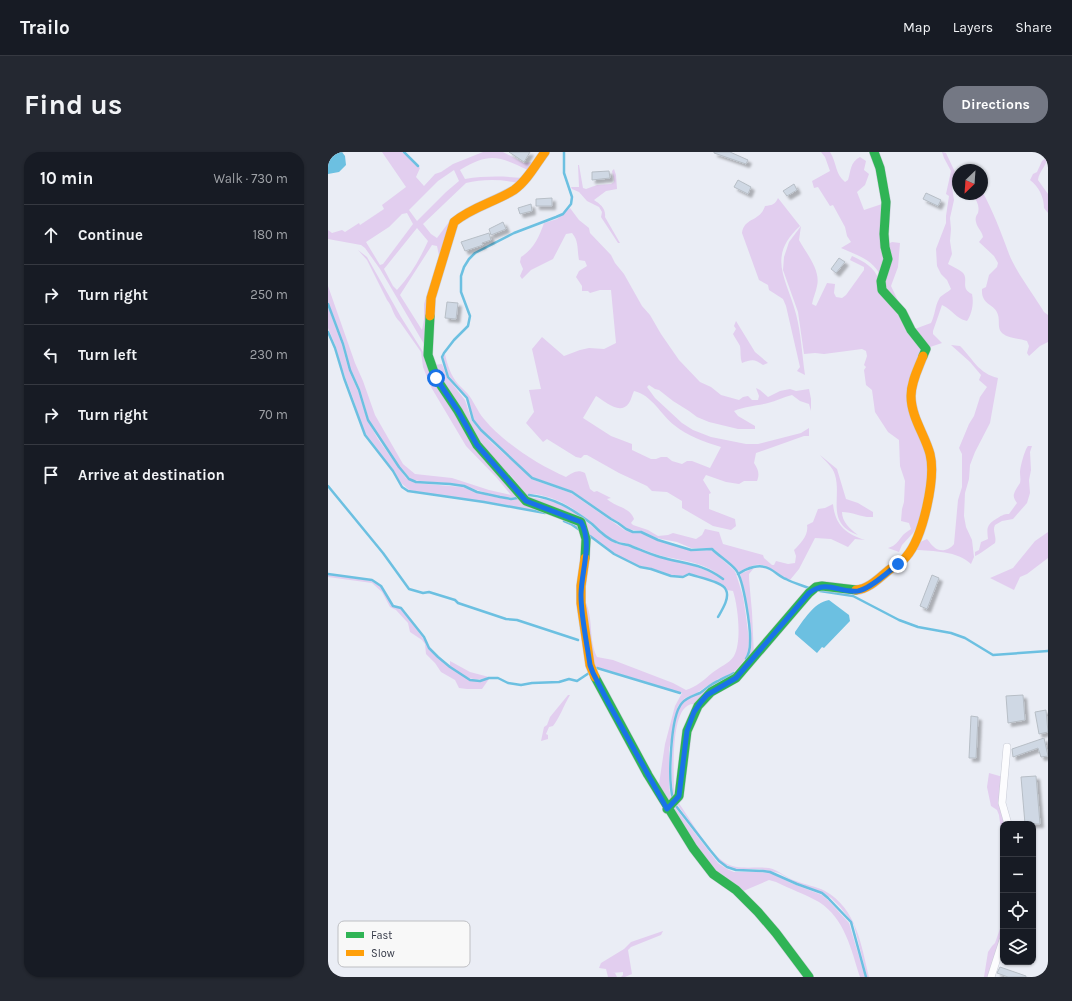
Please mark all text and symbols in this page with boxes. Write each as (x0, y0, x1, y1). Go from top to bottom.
text: Trailo (20, 17, 70, 39)
text: Map (903, 19, 931, 36)
text: Layers (953, 19, 993, 36)
text: Share (1015, 19, 1052, 36)
button: Directions (943, 86, 1048, 123)
text: Find us (24, 88, 123, 121)
north arrow (952, 164, 988, 200)
text: 10 min (40, 168, 93, 188)
text: Walk · 730 m (213, 171, 288, 186)
icon: ahead (40, 224, 62, 246)
text: Continue (78, 226, 143, 244)
text: 180 m (253, 227, 288, 242)
icon: right (40, 284, 62, 306)
text: Turn right (78, 286, 148, 304)
text: 250 m (250, 287, 288, 302)
icon: left (40, 344, 62, 366)
text: Turn left (78, 346, 137, 364)
text: 230 m (250, 347, 288, 362)
route start (427, 369, 445, 387)
icon: right (40, 404, 62, 426)
text: Turn right (78, 406, 148, 424)
text: 70 m (259, 407, 288, 422)
icon: arrive (40, 464, 62, 486)
text: Arrive at destination (78, 466, 225, 484)
route end (889, 555, 907, 573)
map controls (1000, 821, 1036, 965)
button: + (1000, 821, 1036, 857)
button: − (1000, 857, 1036, 893)
button: locate (1000, 893, 1036, 929)
legend (338, 921, 470, 967)
text: Fast (371, 929, 392, 942)
button: layers (1000, 929, 1036, 965)
text: Slow (371, 947, 395, 960)

